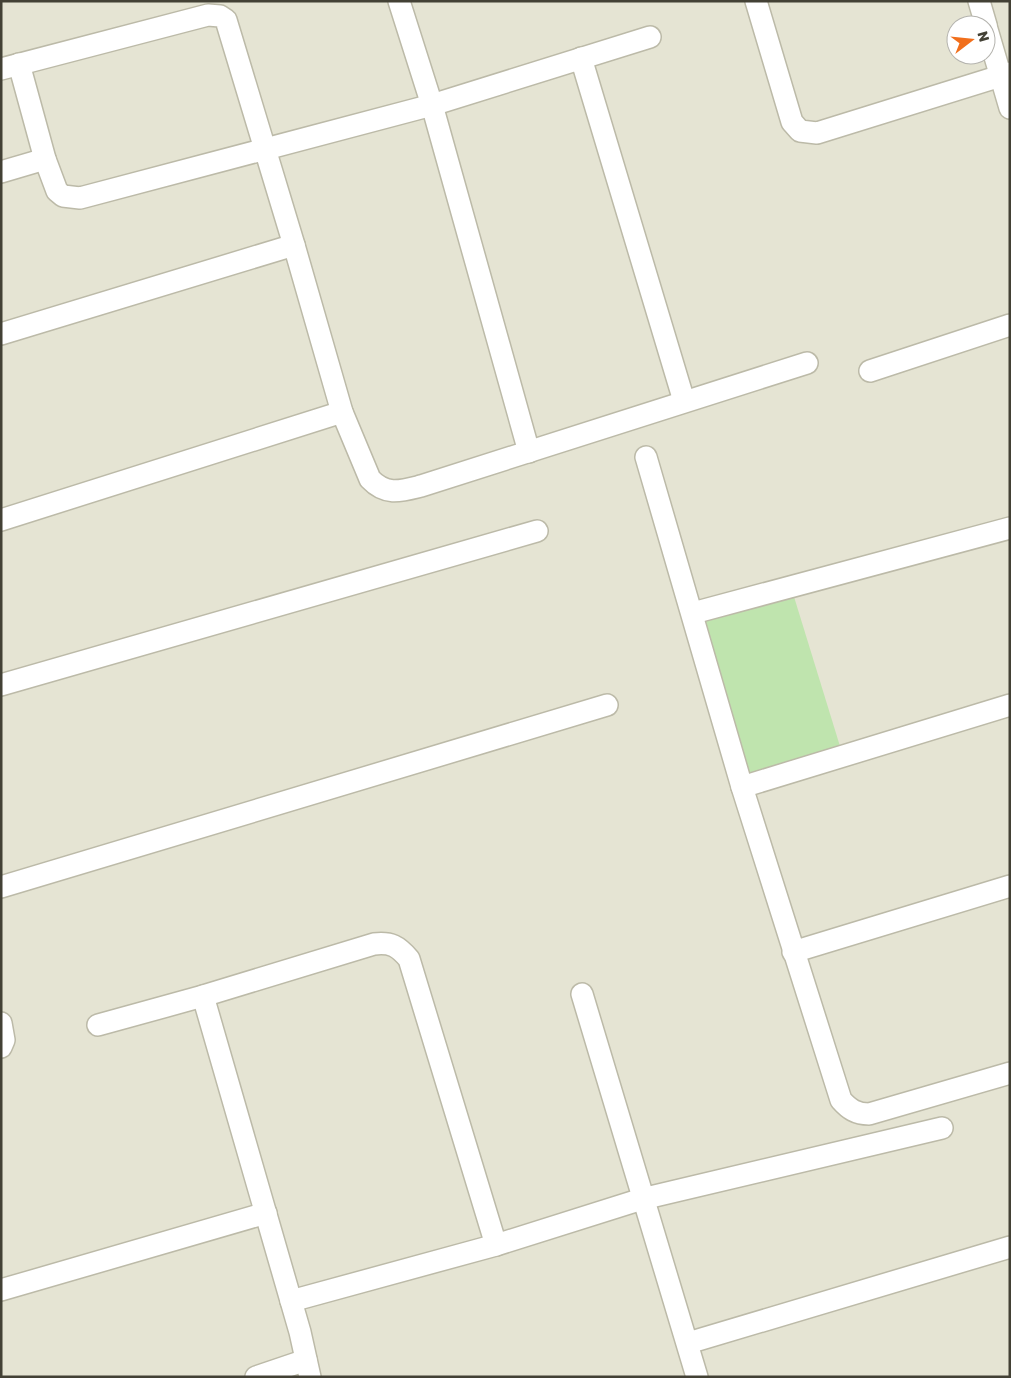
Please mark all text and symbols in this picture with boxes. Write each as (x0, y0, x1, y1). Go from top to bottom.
north arrow (946, 15, 996, 65)
text: N (973, 29, 993, 44)

